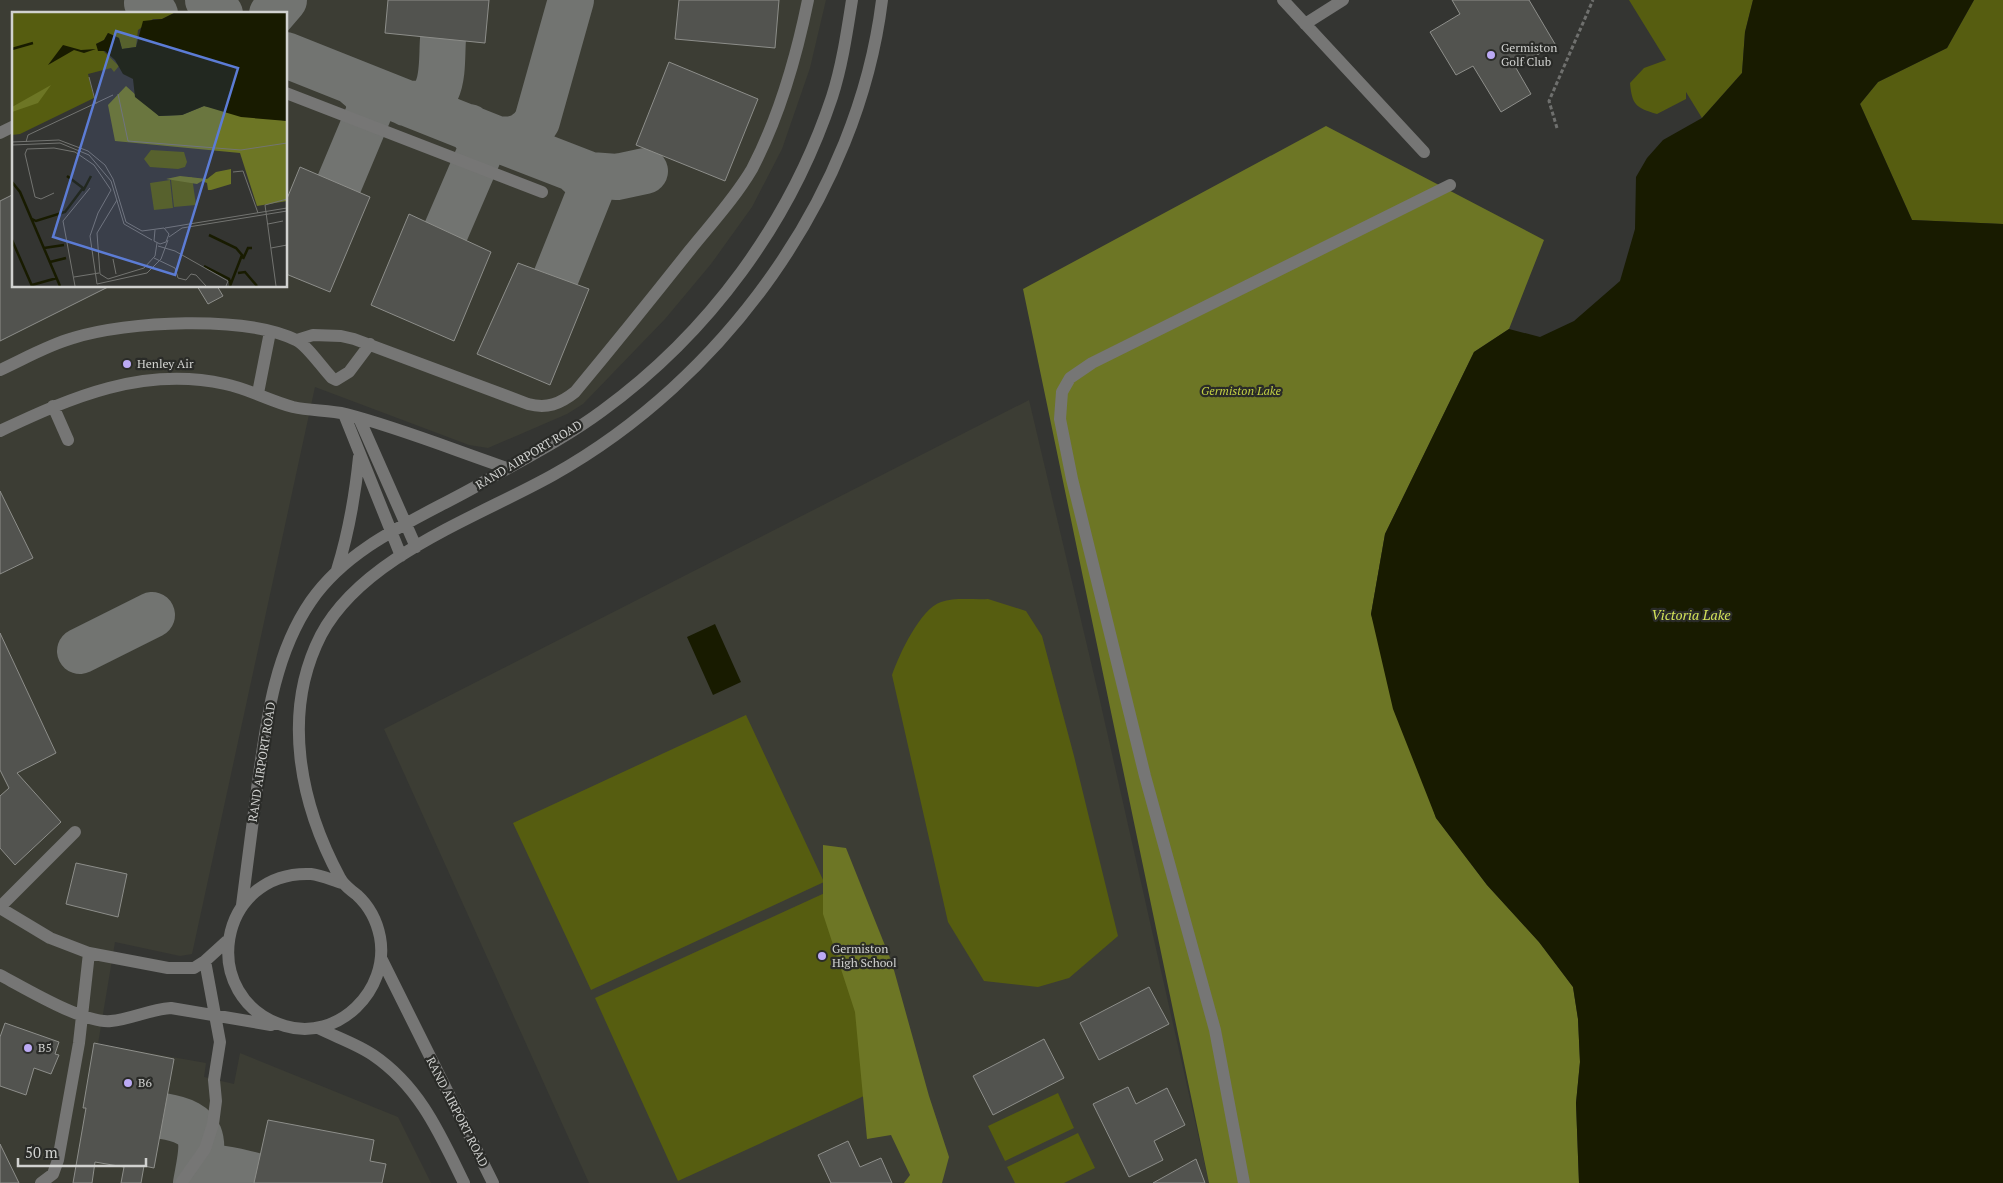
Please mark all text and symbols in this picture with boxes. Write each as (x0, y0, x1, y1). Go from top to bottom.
inset map (12, 12, 288, 288)
place label: Germiston Golf Club (1501, 40, 1557, 69)
marker: Germiston Golf Club (1485, 49, 1497, 61)
place label: Henley Air (137, 356, 194, 371)
marker: Henley Air (121, 358, 133, 370)
park label: Germiston Lake (1201, 383, 1281, 398)
street label: RAND AIRPORT ROAD (473, 417, 585, 492)
water label: Victoria Lake (1651, 605, 1731, 624)
street label: RAND AIRPORT ROAD (245, 701, 278, 823)
place label: Germiston High School (832, 941, 897, 970)
marker: Germiston High School (816, 950, 828, 962)
place label: B5 (38, 1040, 52, 1055)
marker: B5 (22, 1042, 34, 1054)
street label: RAND AIRPORT ROAD (423, 1054, 492, 1169)
place label: B6 (138, 1075, 152, 1090)
marker: B6 (122, 1077, 134, 1089)
scale bar (18, 1136, 145, 1168)
text: 50 m (25, 1142, 58, 1162)

